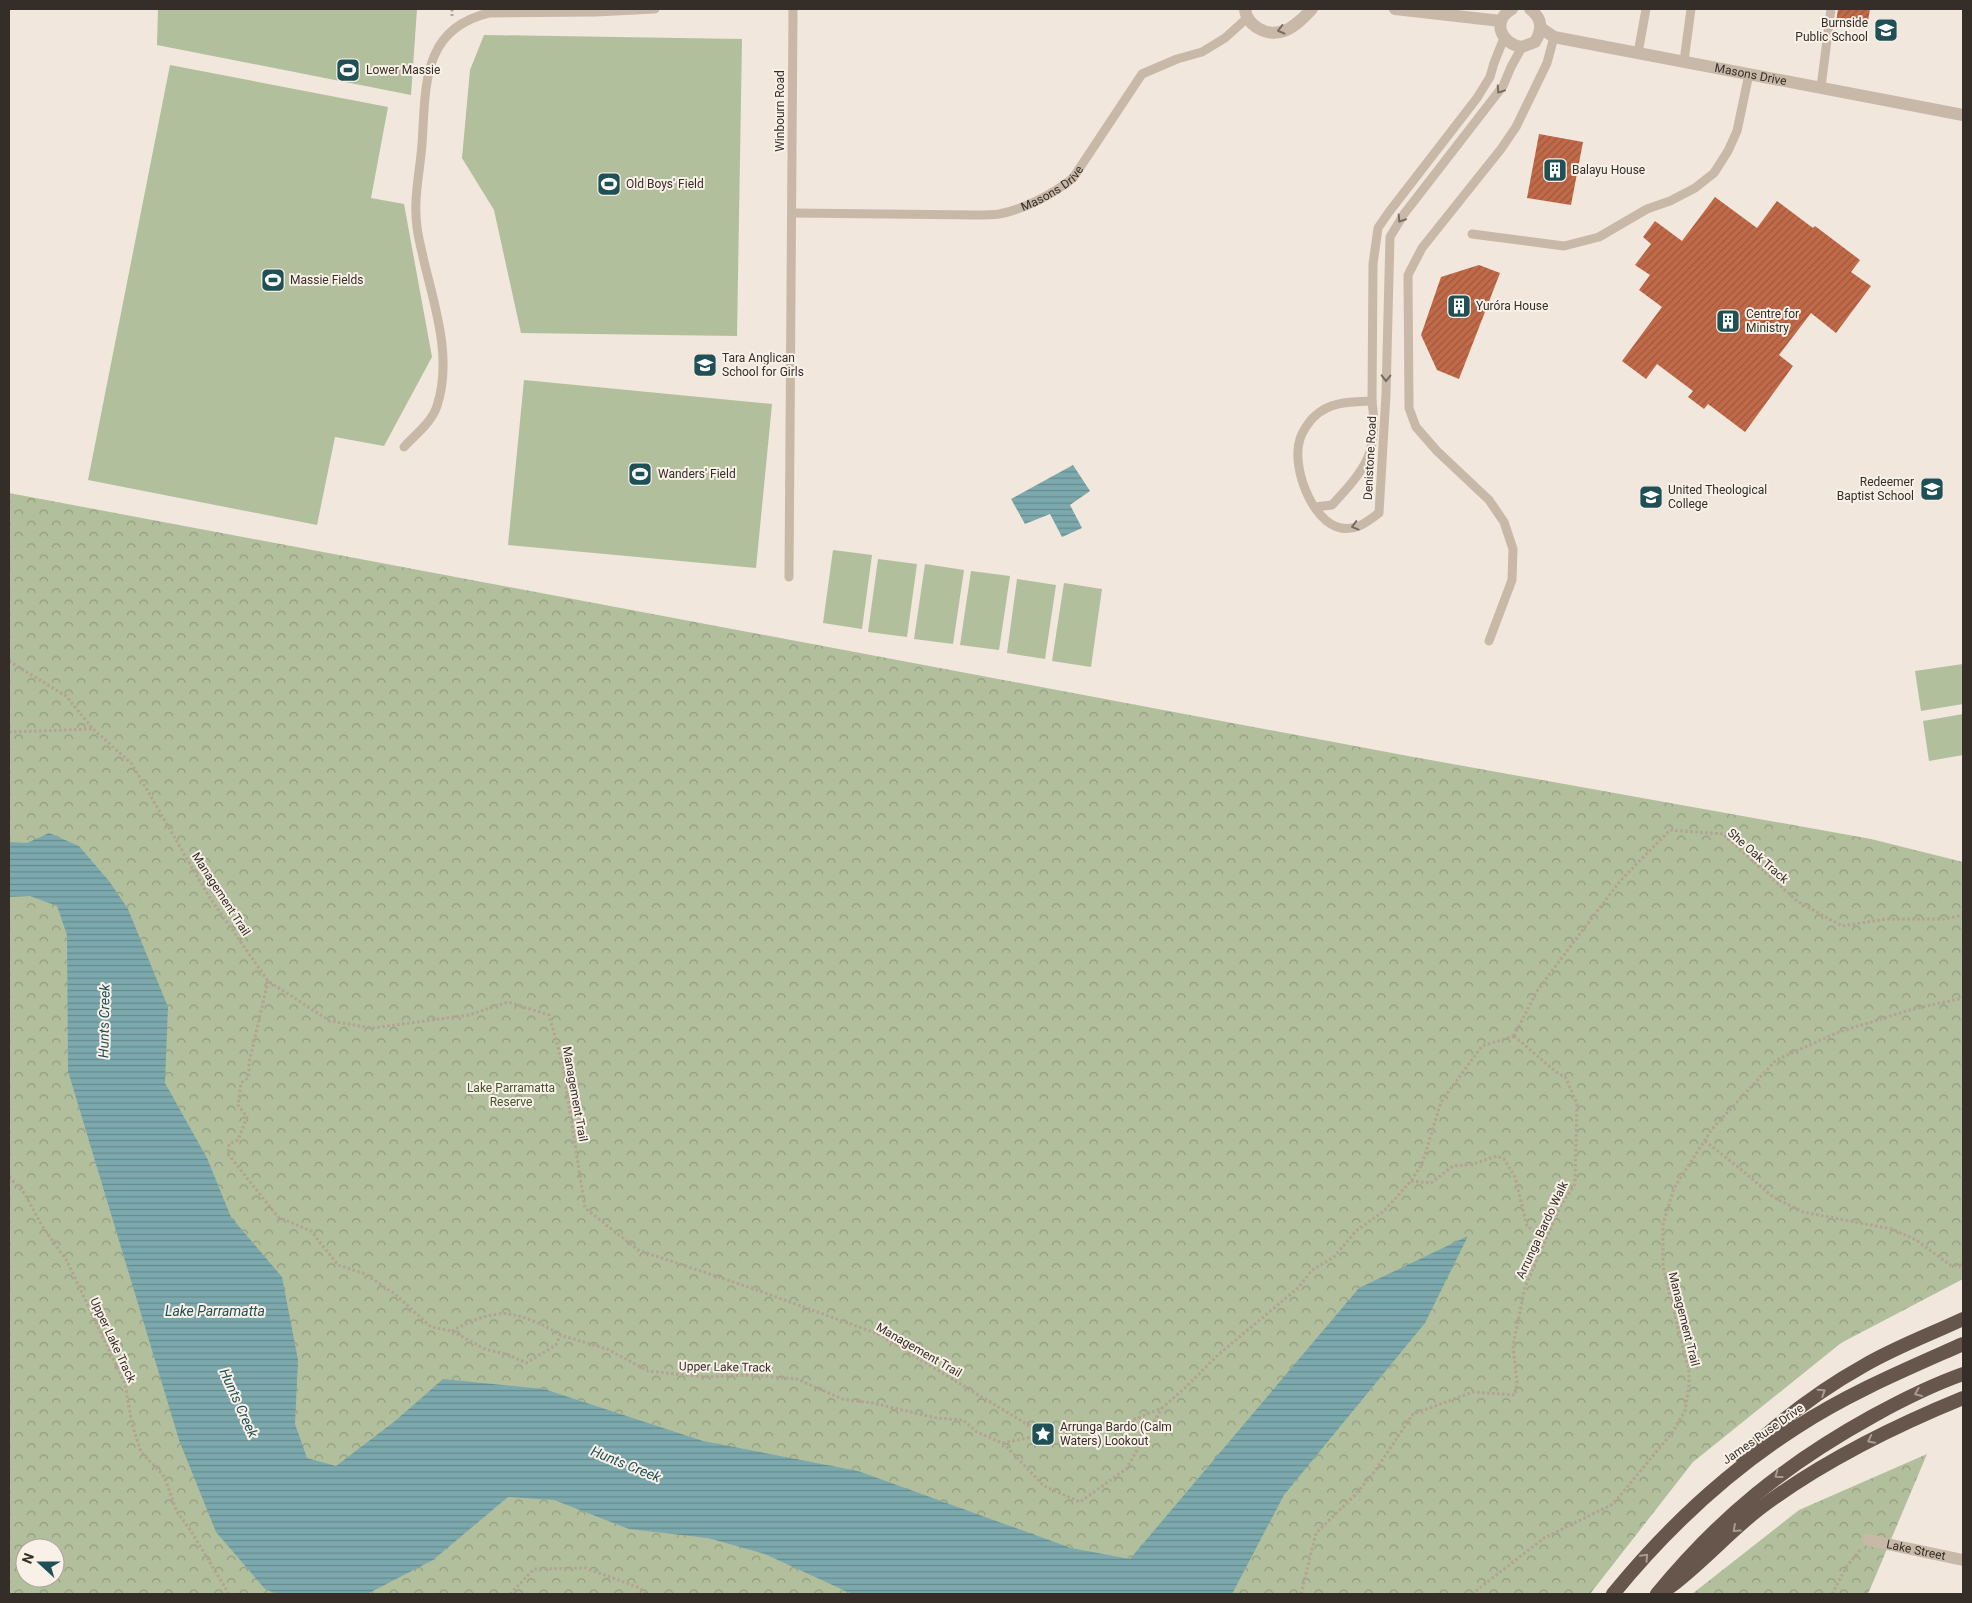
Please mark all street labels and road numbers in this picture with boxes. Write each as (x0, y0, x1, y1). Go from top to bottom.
street label: Masons Drive (1714, 61, 1788, 88)
street label: Winbourn Road (773, 70, 787, 152)
street label: Masons Drive (1019, 163, 1086, 214)
street label: Denistone Road (1361, 416, 1379, 500)
street label: She Oak Track (1725, 826, 1792, 887)
street label: Management Trail (189, 850, 253, 938)
street label: Management Trail (560, 1045, 590, 1143)
street label: Arrunga Bardo Walk (1513, 1178, 1571, 1281)
street label: Management Trail (1666, 1271, 1702, 1367)
street label: Upper Lake Track (87, 1295, 139, 1386)
street label: Management Trail (874, 1320, 964, 1380)
street label: Upper Lake Track (679, 1359, 772, 1375)
street label: James Ruse Drive (1720, 1401, 1806, 1467)
street label: Lake Street (1885, 1537, 1947, 1563)

